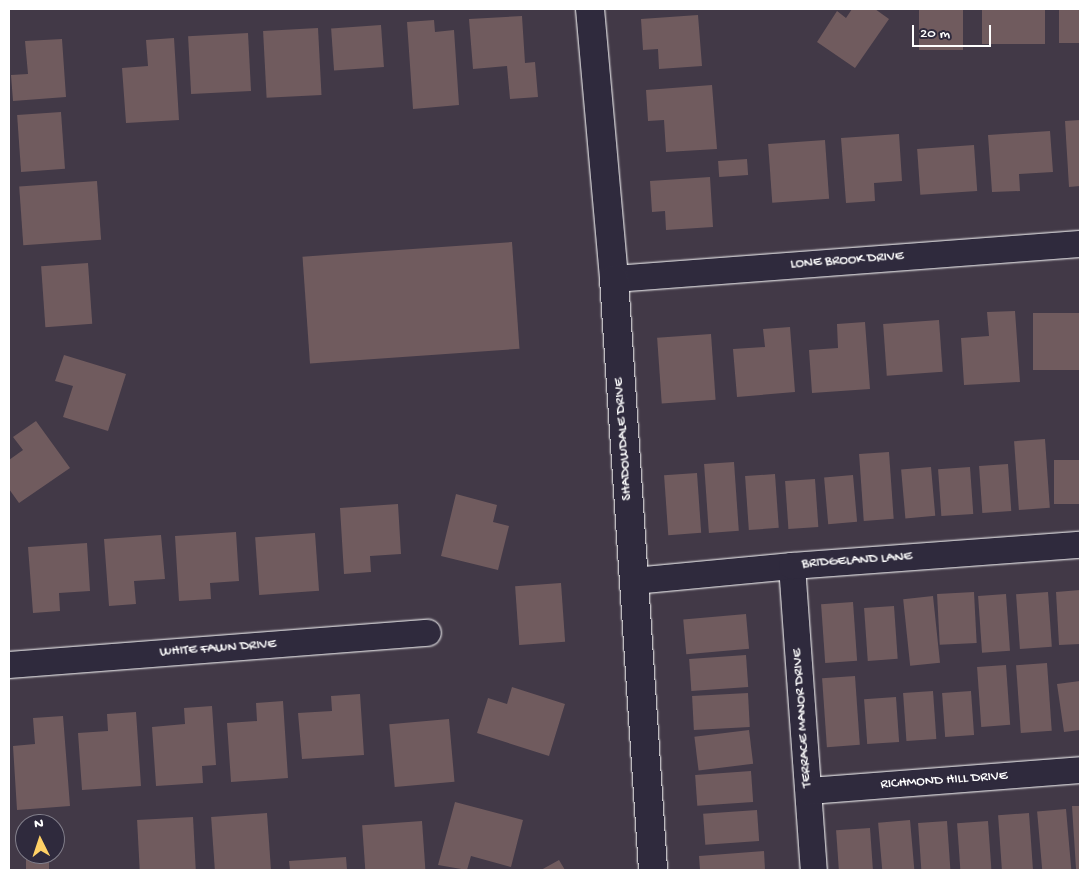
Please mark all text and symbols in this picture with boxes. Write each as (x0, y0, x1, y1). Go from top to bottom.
scale bar (914, 15, 993, 47)
text: 20 m (920, 25, 950, 43)
street label: LONE BROOK DRIVE (790, 249, 904, 273)
street label: SHADOWDALE DRIVE (611, 377, 637, 501)
street label: BRIDGELAND LANE (801, 549, 913, 573)
street label: WHITE FAWN DRIVE (159, 637, 277, 661)
street label: TERRACE MANOR DRIVE (790, 648, 816, 788)
street label: RICHMOND HILL DRIVE (880, 768, 1008, 794)
north arrow (15, 814, 65, 864)
text: N (34, 816, 44, 833)

